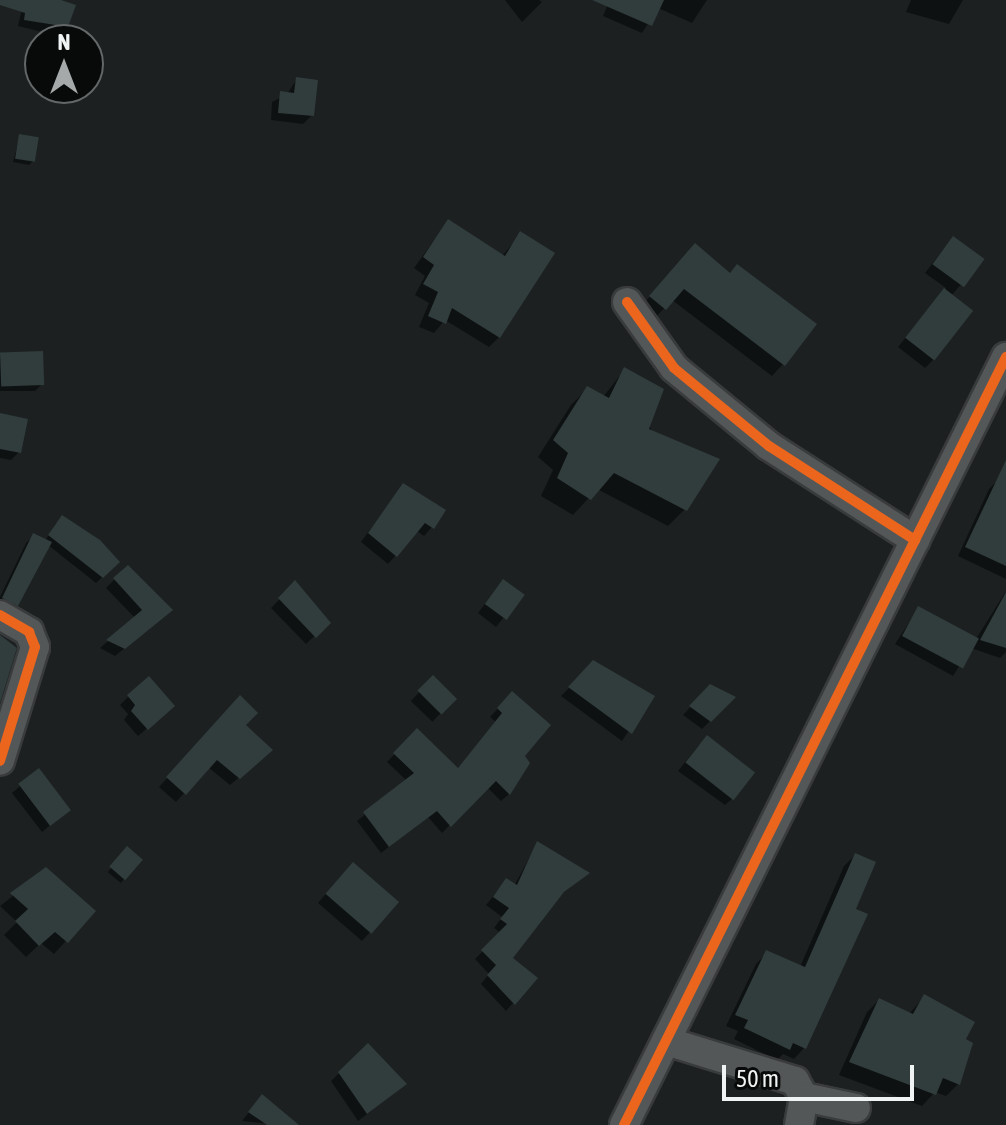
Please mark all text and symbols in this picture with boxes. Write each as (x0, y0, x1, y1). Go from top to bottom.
north arrow (24, 24, 104, 104)
text: N (58, 29, 70, 55)
scale bar (726, 1049, 918, 1099)
text: 50 m (736, 1065, 779, 1092)

